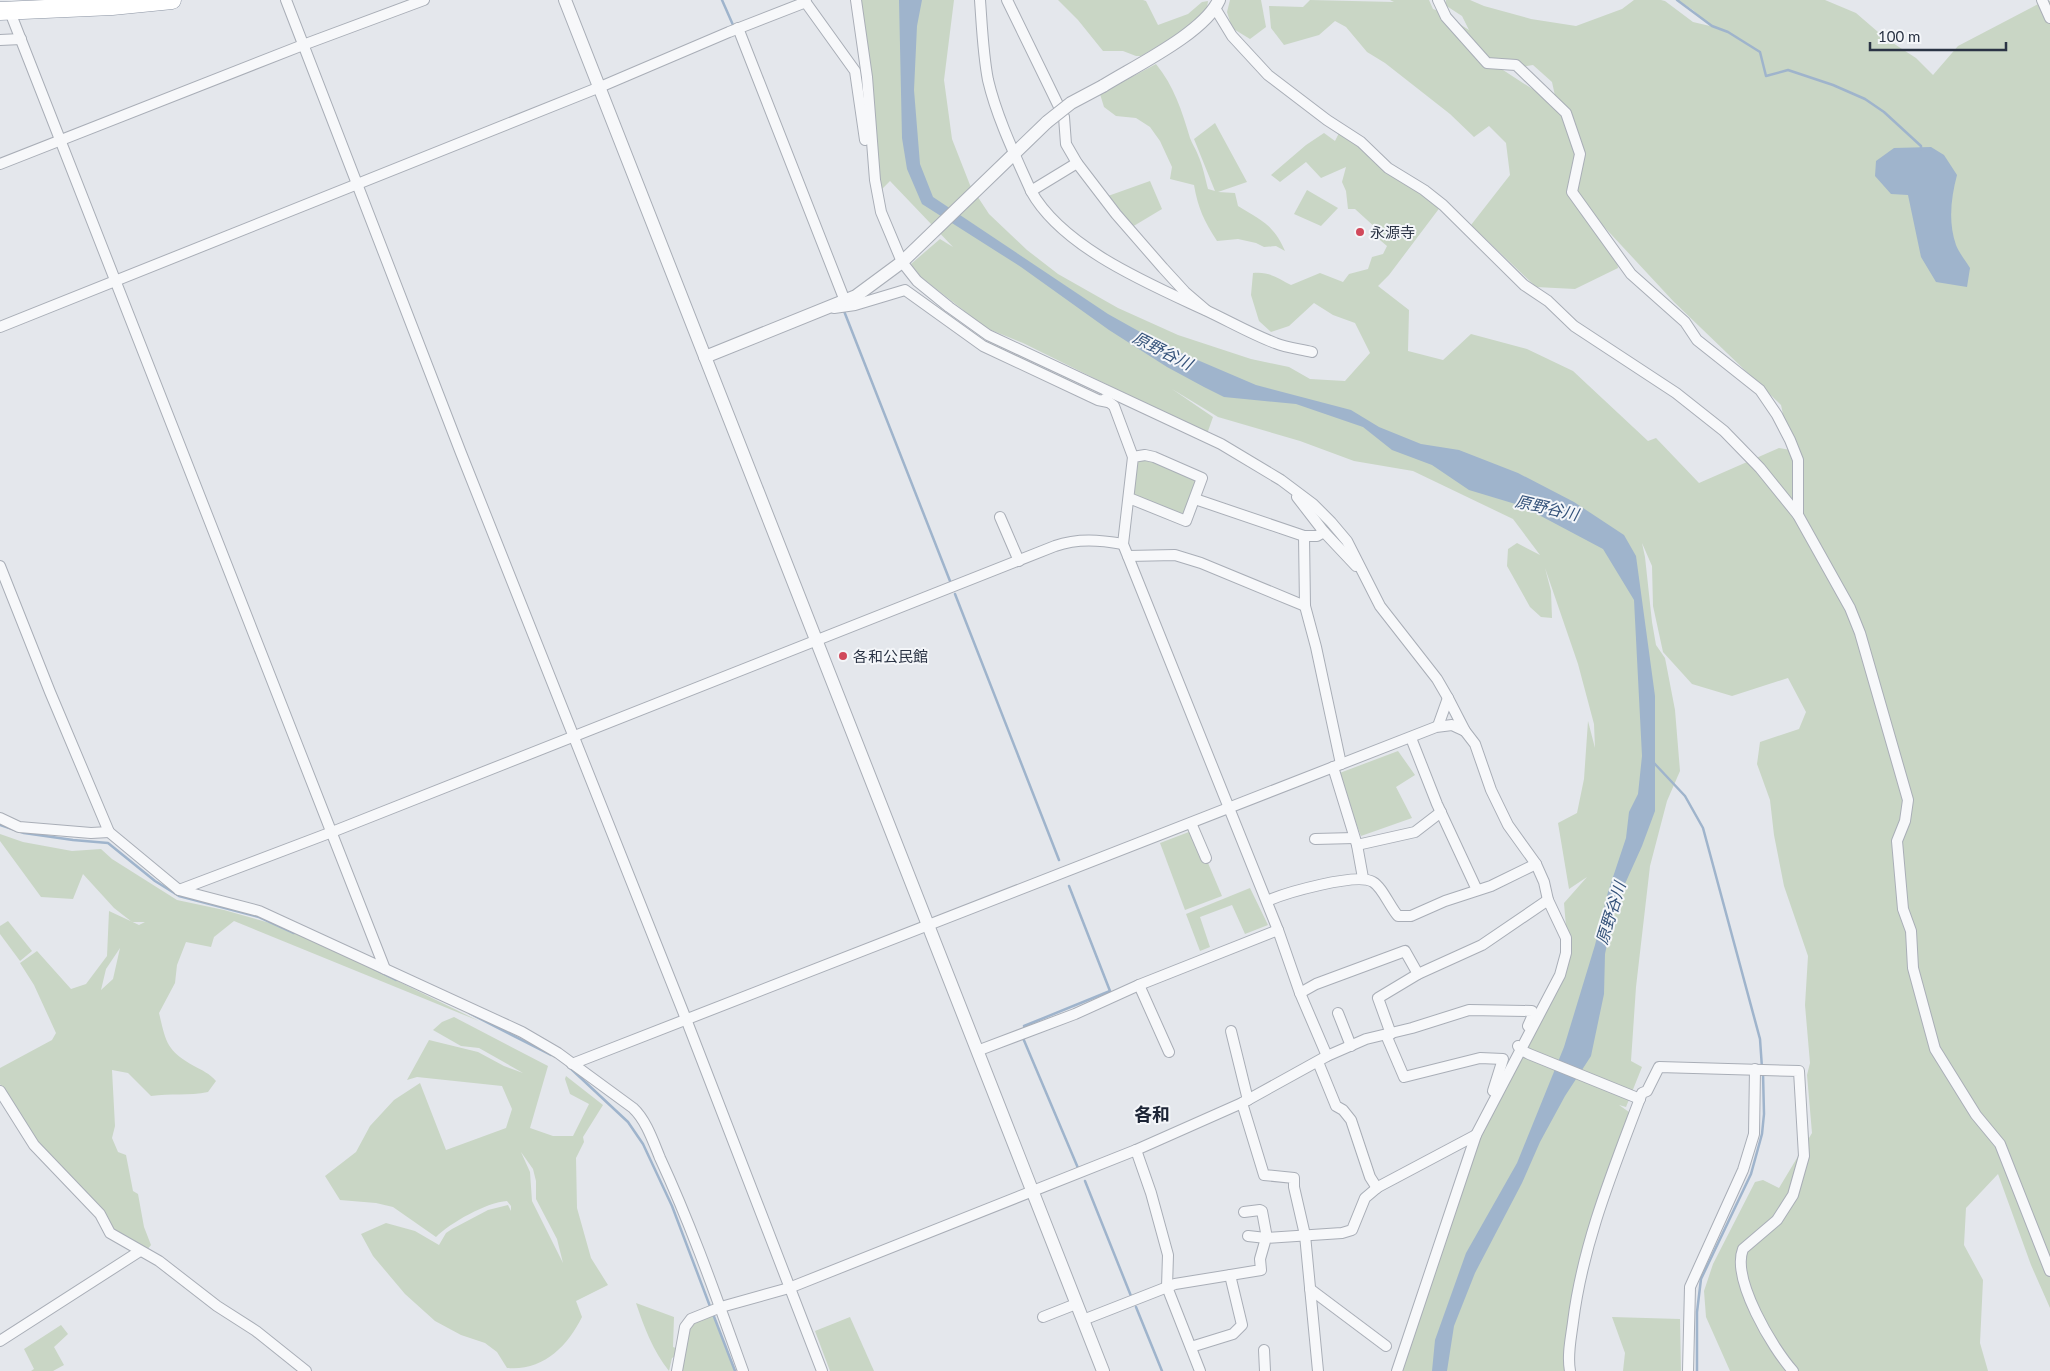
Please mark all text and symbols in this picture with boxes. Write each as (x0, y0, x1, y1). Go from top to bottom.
scale bar (1870, 20, 2006, 52)
text: 100 m (1878, 27, 1920, 45)
place label: 永源寺 (1370, 223, 1415, 241)
marker: 永源寺 (1354, 226, 1366, 238)
water label: 原野谷川 (1130, 327, 1198, 374)
water label: 原野谷川 (1514, 491, 1582, 524)
place label: 各和公民館 (853, 647, 928, 665)
marker: 各和公民館 (837, 650, 849, 662)
water label: 原野谷川 (1592, 878, 1629, 946)
district label: 各和 (1134, 1103, 1170, 1125)

